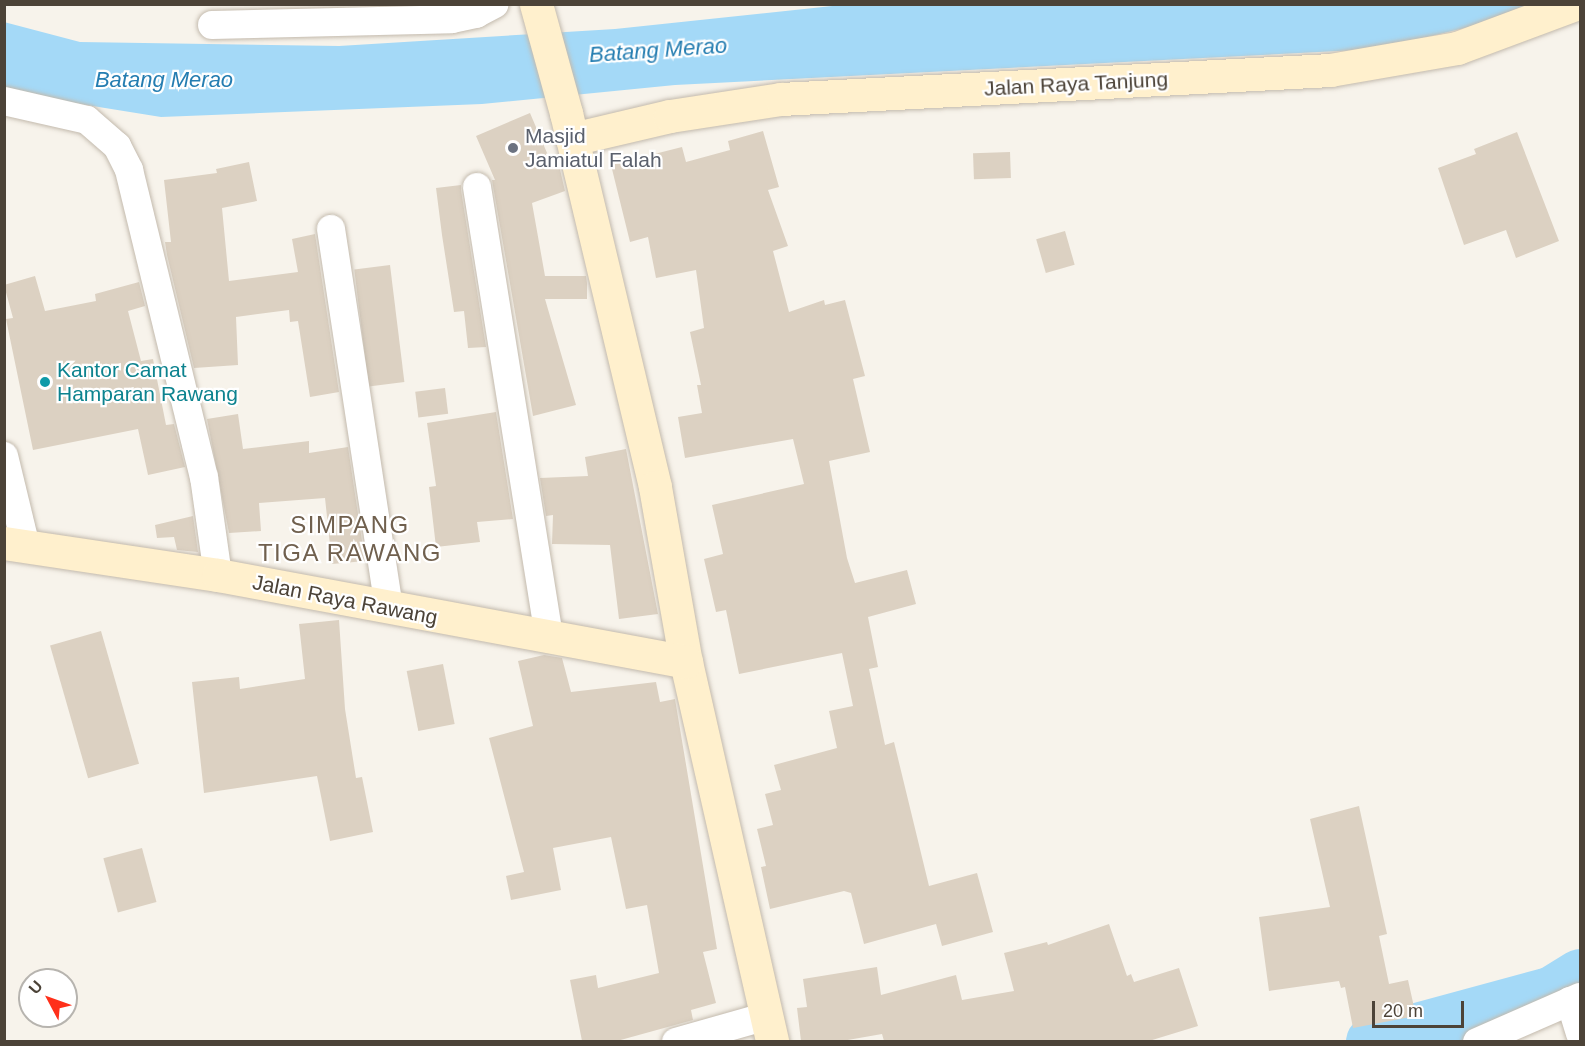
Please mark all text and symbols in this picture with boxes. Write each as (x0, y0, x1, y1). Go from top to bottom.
water label: Batang Merao (588, 32, 728, 68)
water label: Batang Merao (95, 67, 233, 93)
street label: Jalan Raya Tanjung (983, 67, 1169, 101)
place label: Masjid Jamiatul Falah (525, 123, 662, 173)
marker: Masjid Jamiatul Falah (506, 141, 520, 155)
place label: Kantor Camat Hamparan Rawang (57, 357, 238, 407)
marker: Kantor Camat Hamparan Rawang (38, 375, 52, 389)
district label: SIMPANG TIGA RAWANG (257, 511, 443, 567)
street label: Jalan Raya Rawang (250, 570, 440, 630)
north arrow (18, 968, 78, 1028)
text: U (25, 977, 46, 997)
scale bar (1375, 989, 1466, 1027)
text: 20 m (1383, 1001, 1423, 1021)

